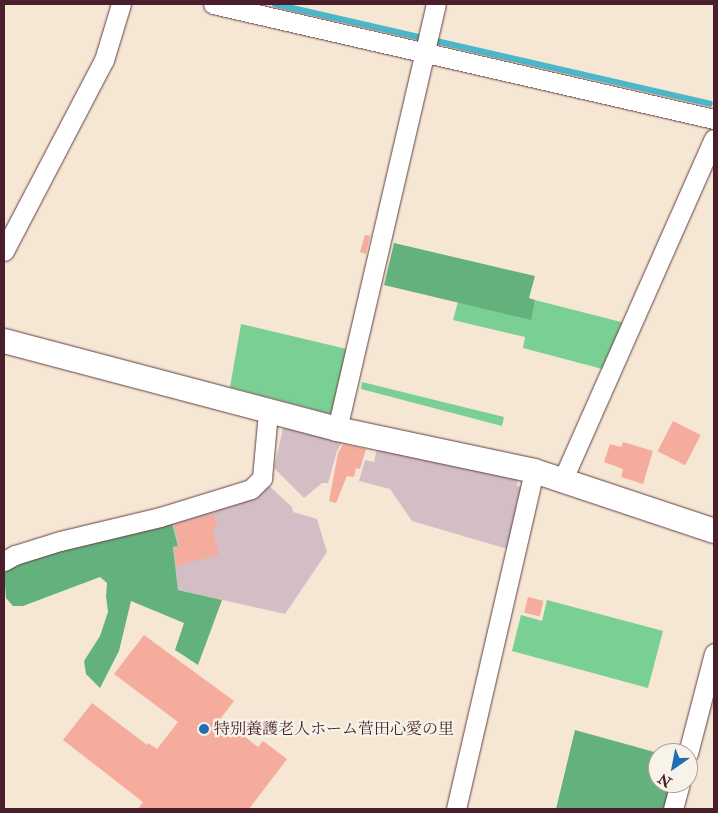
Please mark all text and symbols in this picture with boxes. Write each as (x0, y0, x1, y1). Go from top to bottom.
place label: 特別養護老人ホーム菅田心愛の里 (214, 719, 454, 739)
marker: 特別養護老人ホーム菅田心愛の里 (198, 723, 210, 735)
north arrow (648, 743, 698, 793)
text: N (655, 770, 675, 791)

